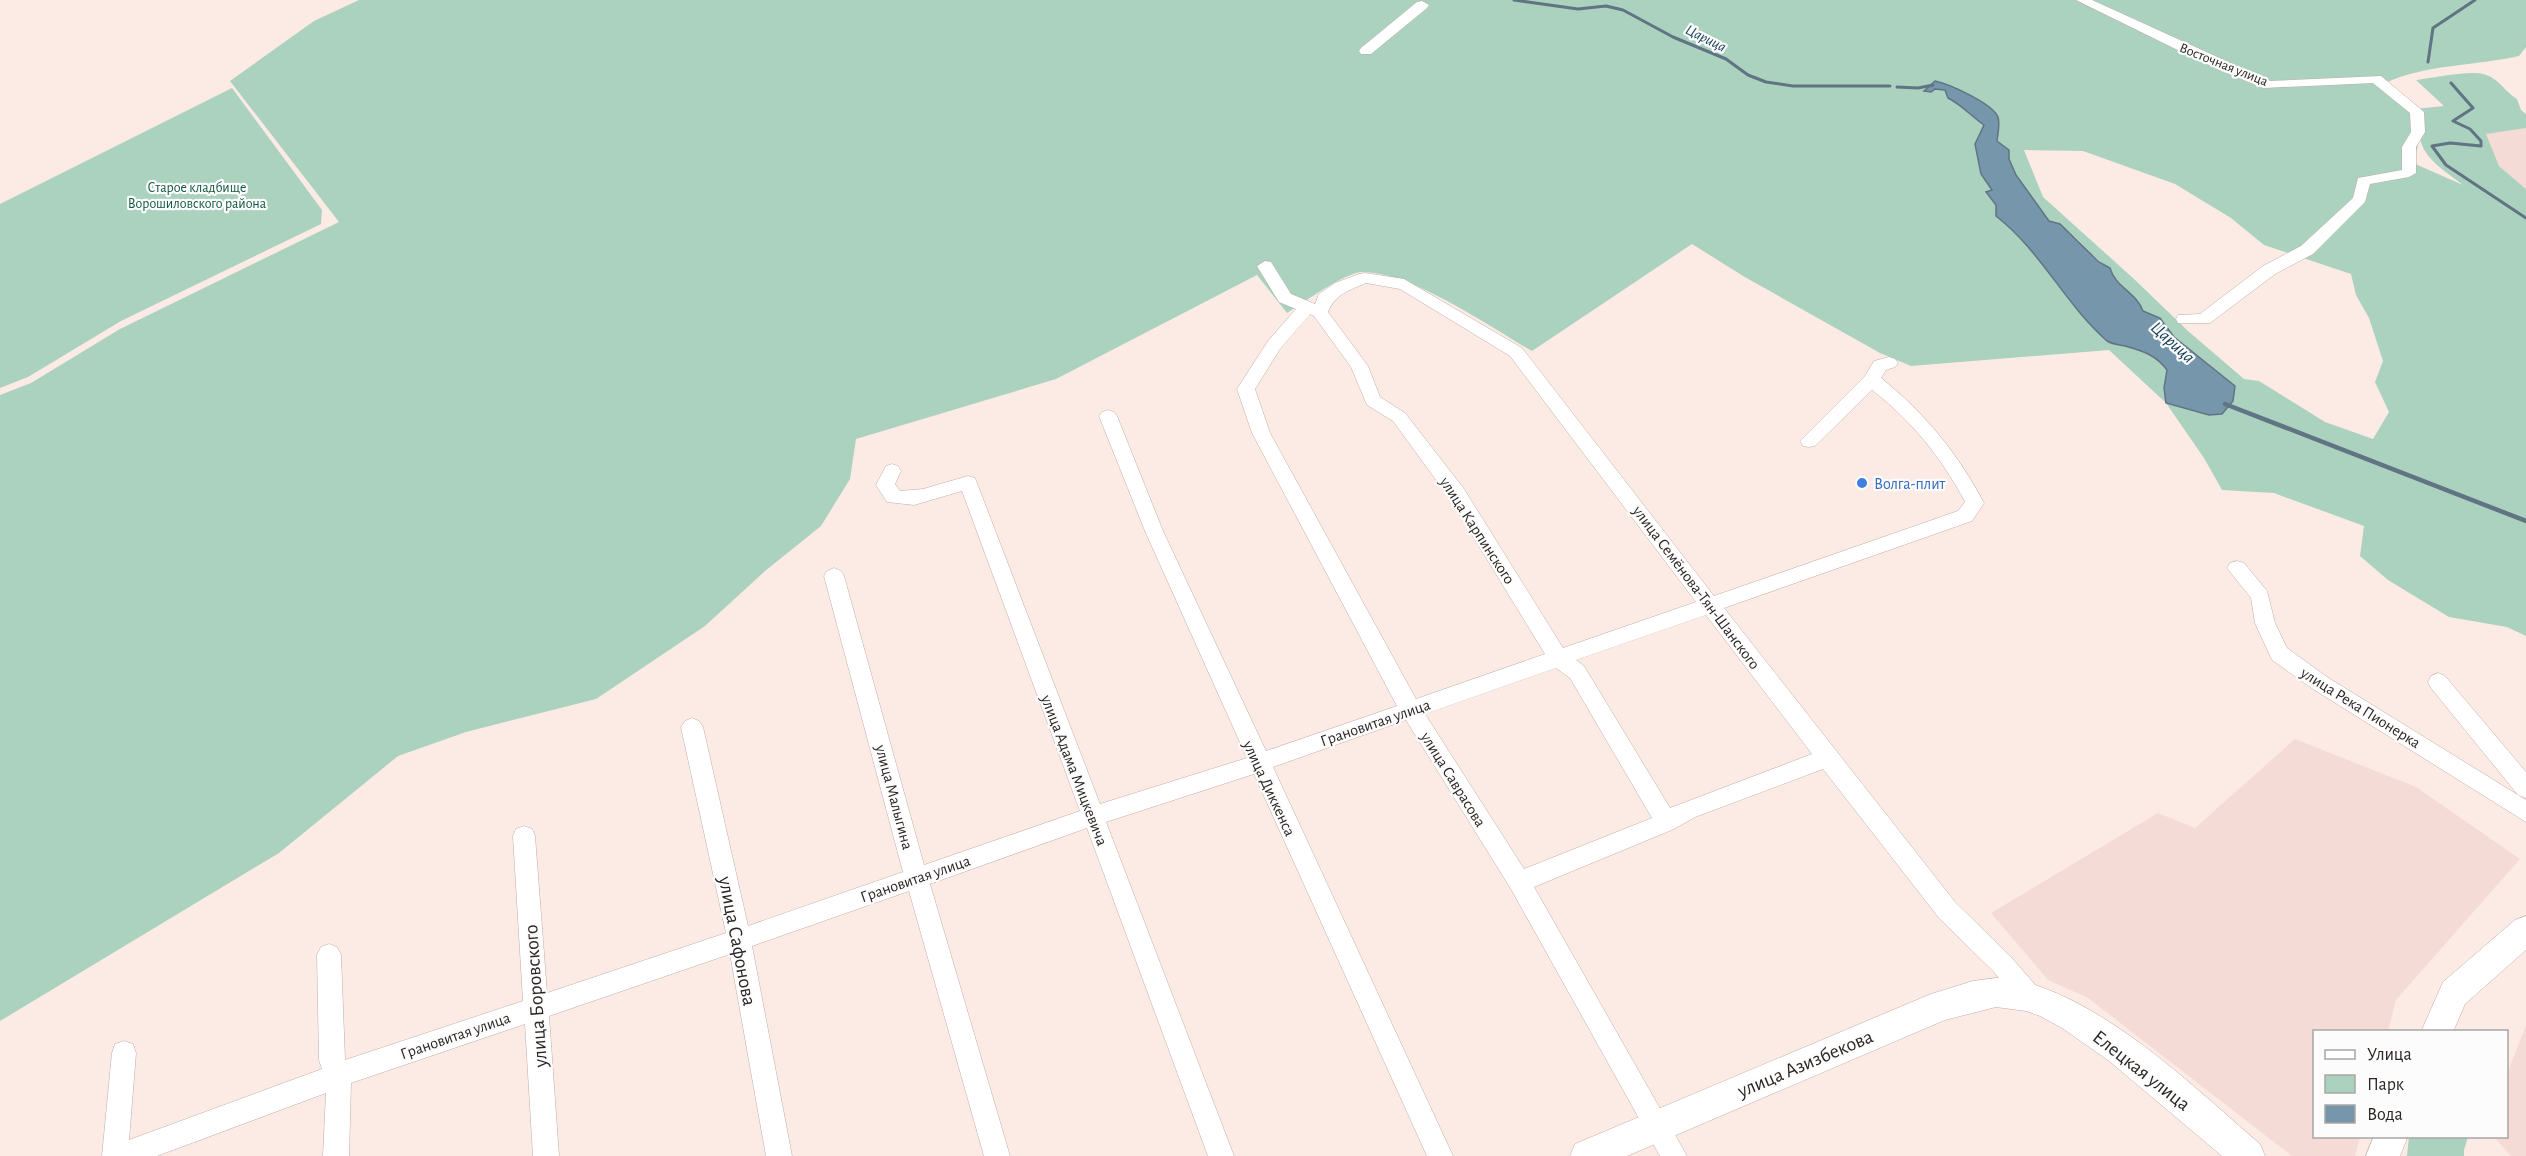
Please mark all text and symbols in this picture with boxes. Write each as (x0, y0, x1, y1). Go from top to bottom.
water label: Царица (1683, 22, 1728, 55)
street label: Восточная улица (2177, 41, 2270, 89)
park label: Старое кладбище Ворошиловского района (128, 181, 267, 211)
water label: Царица (2147, 319, 2198, 367)
street label: улица Карпинского (1435, 473, 1518, 588)
marker: Волга-плит (1855, 476, 1869, 490)
place label: Волга-плит (1874, 476, 1945, 492)
street label: улица Семёнова-Тян-Шанского (1628, 502, 1763, 673)
street label: улица Река Пионерка (2296, 664, 2423, 752)
street label: улица Адама Мицкевича (1037, 692, 1110, 848)
street label: Грановитая улица (1318, 697, 1433, 750)
street label: улица Саврасова (1416, 728, 1489, 830)
street label: улица Диккенса (1239, 737, 1298, 839)
street label: улица Малыгина (871, 742, 916, 852)
street label: Грановитая улица (858, 853, 973, 906)
street label: улица Сафонова (714, 874, 759, 1008)
street label: улица Боровского (521, 924, 551, 1069)
street label: Грановитая улица (398, 1010, 513, 1063)
street label: улица Азизбекова (1734, 1026, 1876, 1102)
street label: Елецкая улица (2089, 1027, 2194, 1115)
legend (2313, 1030, 2508, 1138)
text: Улица (2367, 1046, 2412, 1064)
text: Парк (2367, 1076, 2405, 1094)
text: Вода (2367, 1106, 2403, 1124)

